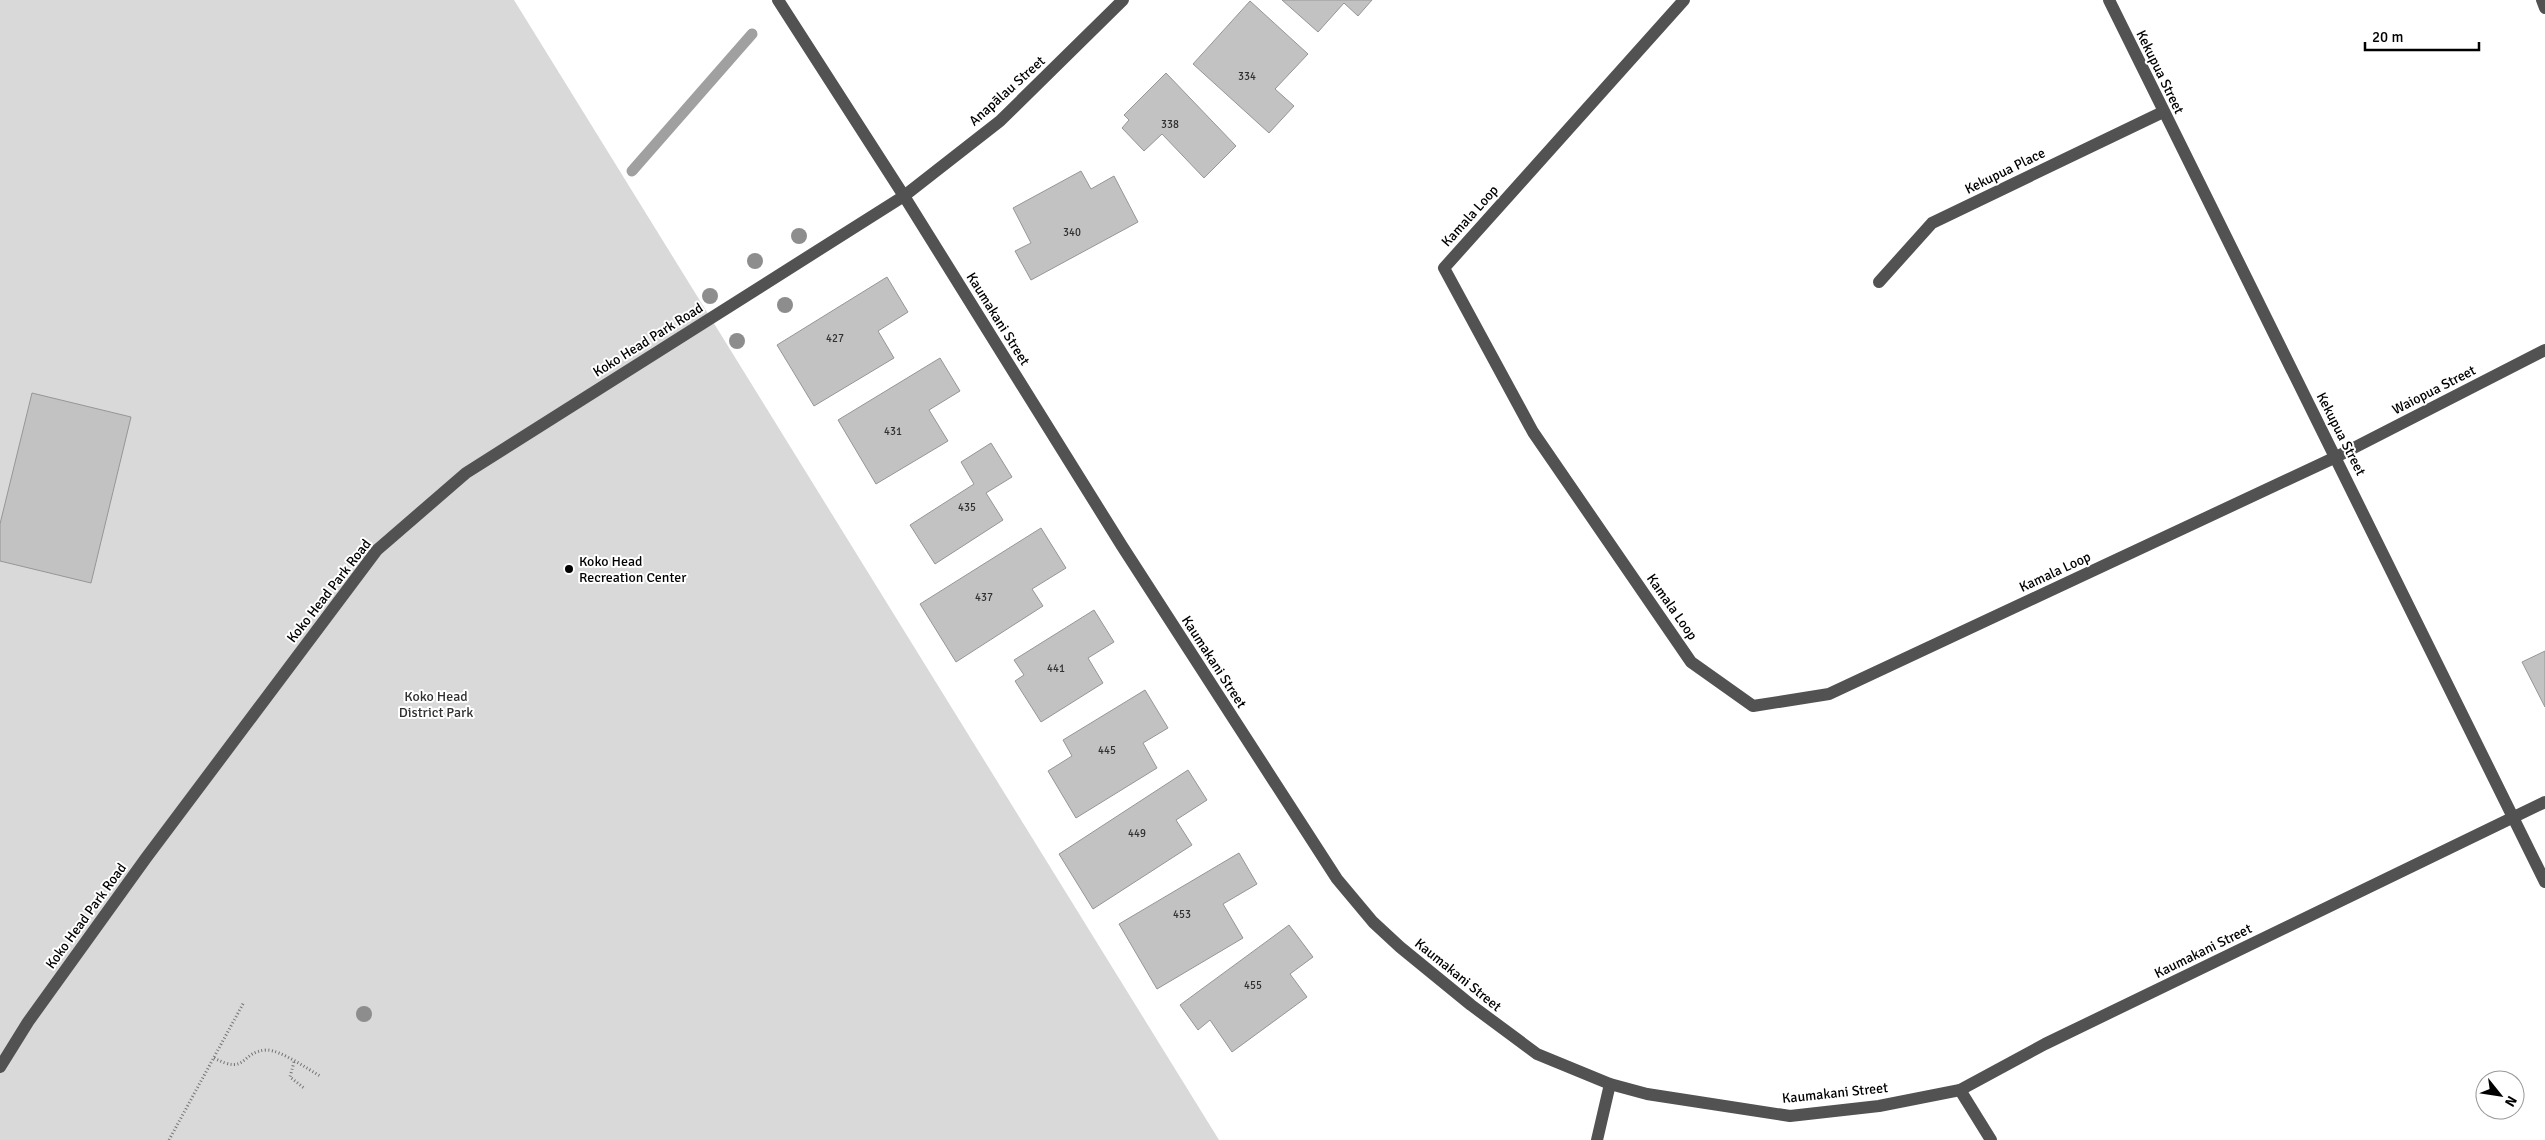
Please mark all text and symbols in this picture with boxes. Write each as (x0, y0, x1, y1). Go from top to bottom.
scale bar (2365, 20, 2479, 52)
street label: Kekupua Street (2132, 27, 2188, 117)
text: 20 m (2372, 28, 2403, 46)
street label: Anapālau Street (966, 52, 1049, 130)
house number: 334 (1238, 70, 1256, 83)
house number: 338 (1161, 118, 1179, 131)
street label: Kekupua Place (1962, 144, 2048, 198)
street label: Kamala Loop (1438, 182, 1502, 250)
house number: 340 (1063, 226, 1081, 239)
street label: Kaumakani Street (963, 269, 1033, 369)
street label: Koko Head Park Road (590, 299, 706, 381)
house number: 427 (826, 332, 844, 345)
street label: Waiopua Street (2389, 362, 2479, 418)
street label: Kekupua Street (2313, 389, 2369, 479)
house number: 431 (884, 425, 902, 438)
house number: 435 (958, 501, 976, 514)
street label: Koko Head Park Road (283, 536, 375, 646)
street label: Kamala Loop (2017, 548, 2093, 596)
place label: Koko Head Recreation Center (579, 553, 687, 586)
marker: Koko Head Recreation Center (563, 563, 575, 575)
street label: Kamala Loop (1643, 571, 1701, 643)
house number: 437 (975, 591, 993, 604)
street label: Kaumakani Street (1178, 613, 1250, 711)
house number: 441 (1047, 662, 1065, 675)
park label: Koko Head District Park (399, 688, 473, 721)
house number: 445 (1098, 744, 1116, 757)
house number: 449 (1128, 827, 1146, 840)
street label: Koko Head Park Road (42, 860, 130, 972)
house number: 453 (1173, 908, 1191, 921)
street label: Kaumakani Street (2151, 920, 2255, 982)
street label: Kaumakani Street (1411, 935, 1505, 1015)
house number: 455 (1244, 979, 1262, 992)
north arrow (2475, 1070, 2525, 1120)
street label: Kaumakani Street (1781, 1079, 1889, 1107)
text: N (2501, 1093, 2521, 1110)

